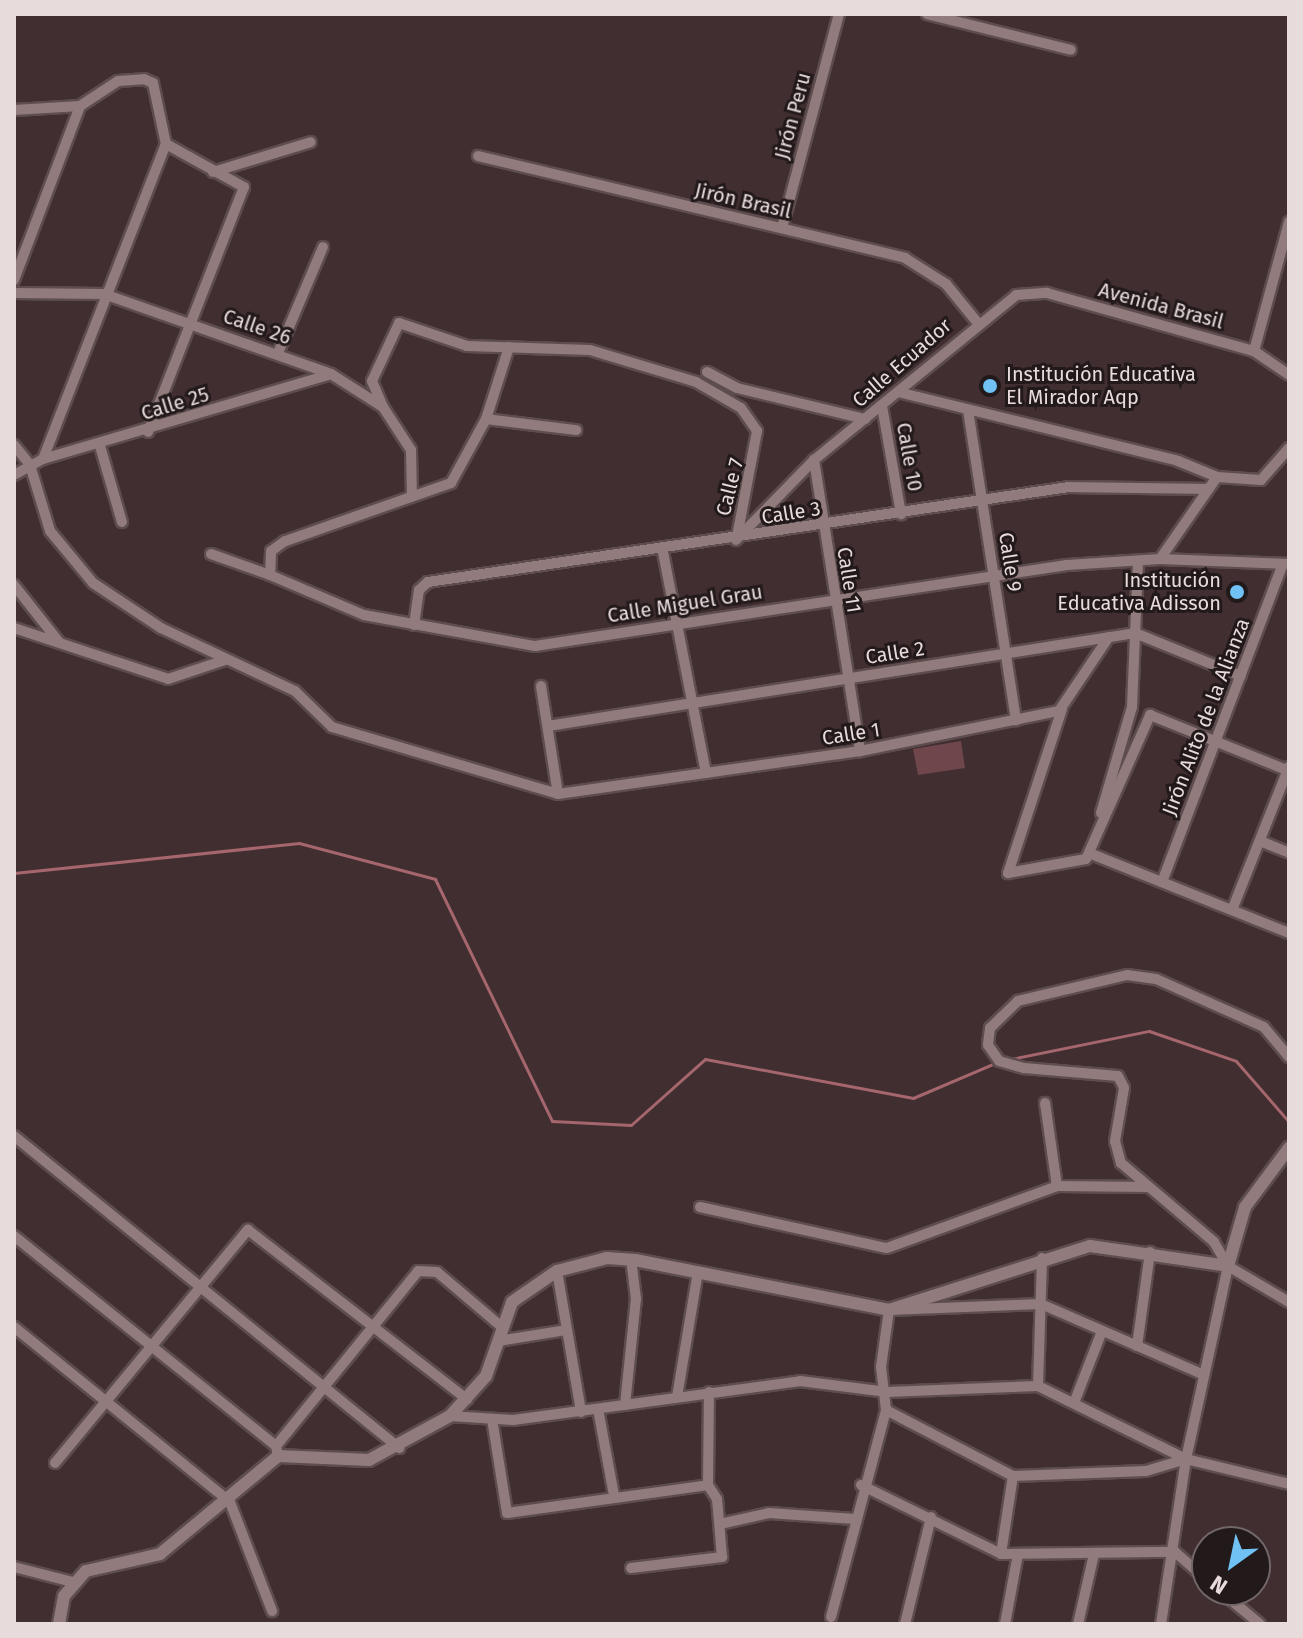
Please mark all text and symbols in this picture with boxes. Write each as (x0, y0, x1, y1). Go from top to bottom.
street label: Jirón Peru (770, 70, 816, 162)
street label: Jirón Brasil (692, 178, 794, 224)
street label: Avenida Brasil (1096, 278, 1226, 334)
street label: Calle 26 (220, 304, 294, 350)
street label: Calle Ecuador (848, 314, 956, 412)
place label: Institución Educativa El Mirador Aqp (1006, 362, 1196, 409)
marker: Institución Educativa El Mirador Aqp (981, 377, 999, 395)
street label: Calle 25 (138, 382, 212, 426)
street label: Calle 10 (891, 421, 927, 493)
street label: Calle 7 (711, 456, 749, 518)
street label: Calle 3 (760, 496, 822, 530)
street label: Calle 9 (993, 530, 1027, 594)
street label: Calle 11 (832, 545, 866, 615)
place label: Institución Educativa Adisson (1057, 568, 1221, 615)
street label: Calle Miguel Grau (606, 580, 764, 628)
marker: Institución Educativa Adisson (1228, 583, 1246, 601)
street label: Jirón Alito de la Alianza (1157, 615, 1255, 819)
street label: Calle 2 (864, 637, 926, 669)
street label: Calle 1 (820, 718, 882, 750)
north arrow (1191, 1526, 1271, 1606)
text: N (1205, 1570, 1232, 1600)

